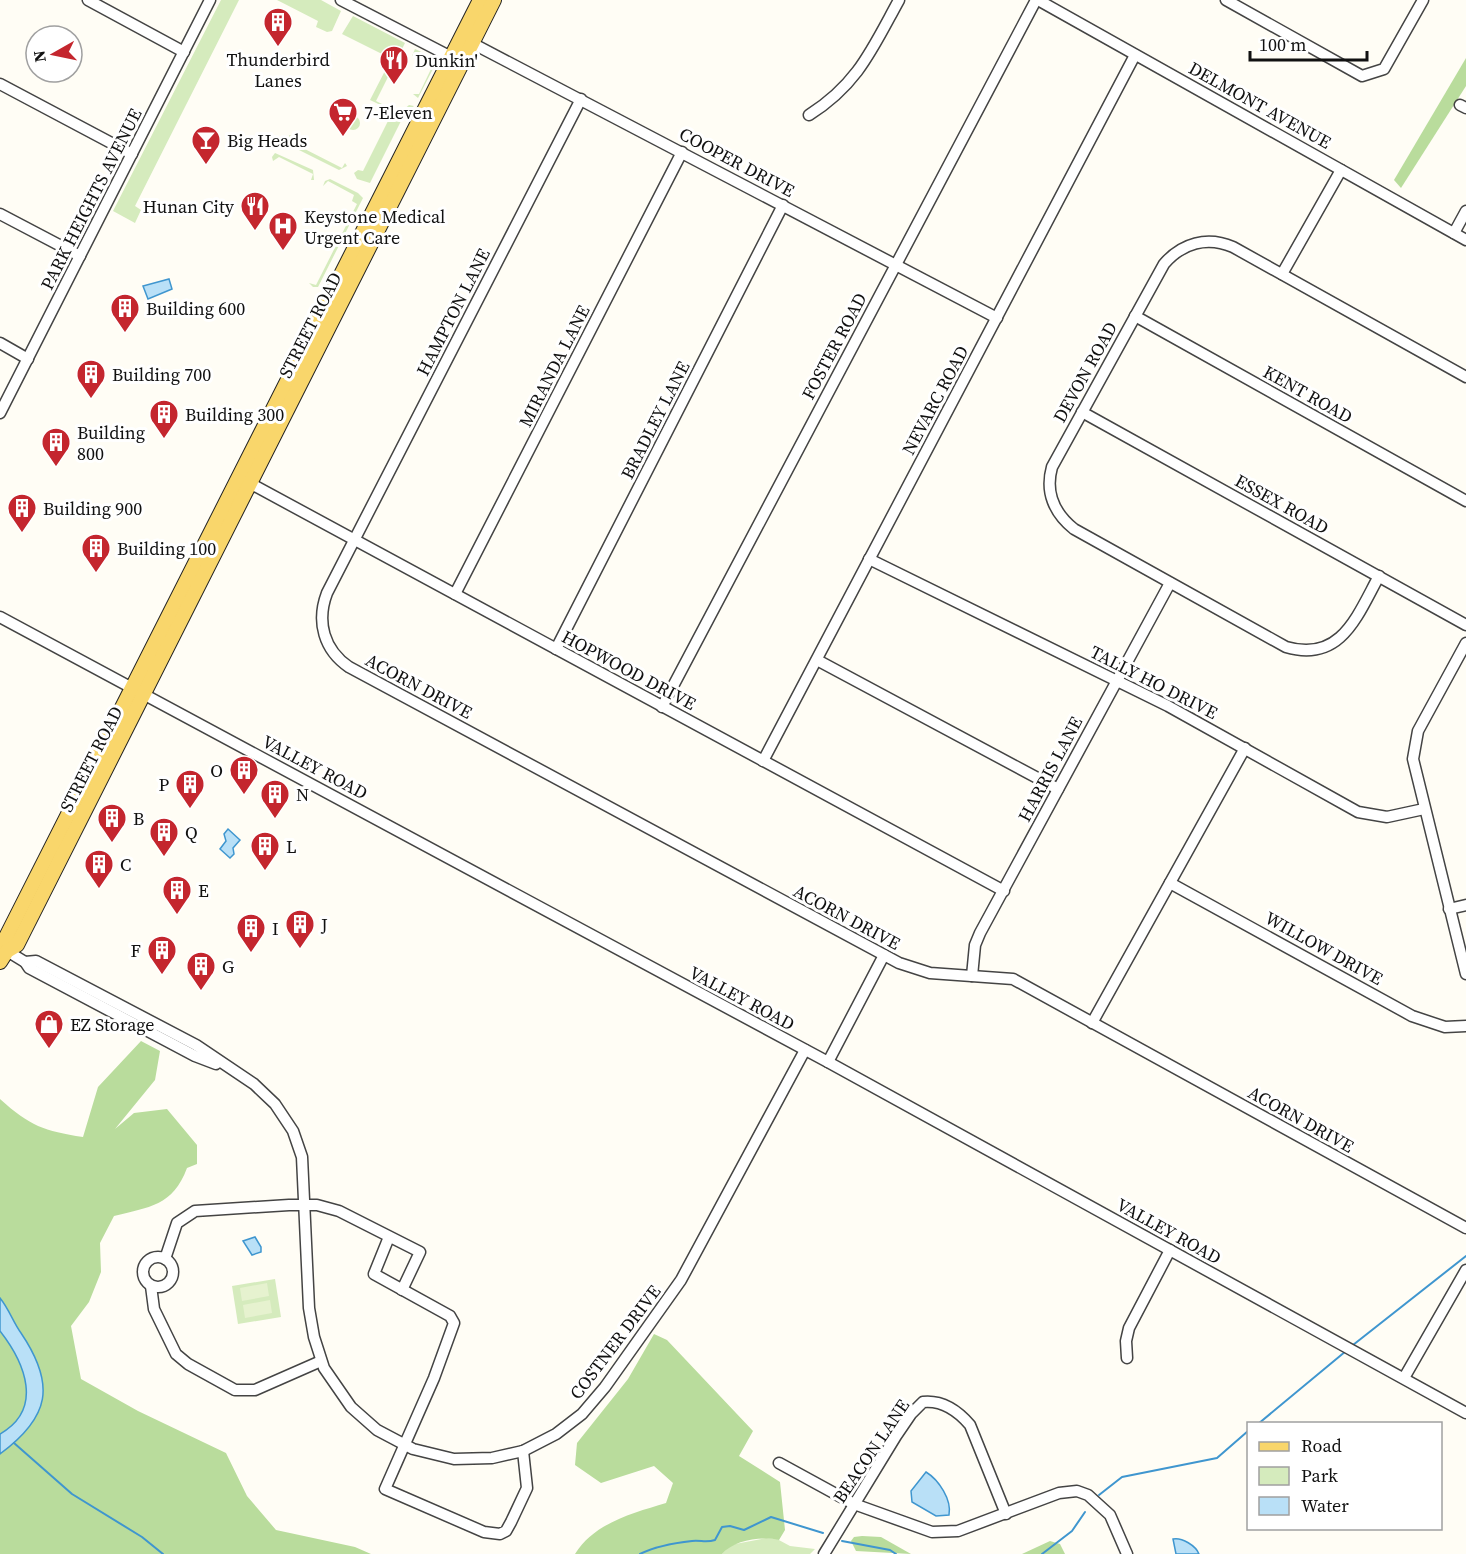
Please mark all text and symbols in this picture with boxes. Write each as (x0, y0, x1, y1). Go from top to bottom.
building icon: Thunderbird Lanes (262, 6, 294, 48)
north arrow (24, 24, 84, 84)
scale bar (1250, 24, 1367, 62)
text: 100 m (1259, 32, 1306, 57)
restaurant icon: Dunkin' (378, 44, 410, 86)
place label: Thunderbird Lanes (226, 47, 330, 93)
place label: Dunkin' (415, 48, 478, 73)
text: N (27, 49, 51, 64)
street label: DELMONT AVENUE (1184, 55, 1336, 155)
supermarket icon: 7-Eleven (327, 96, 359, 138)
place label: 7-Eleven (364, 100, 433, 125)
street label: PARK HEIGHTS AVENUE (34, 104, 148, 294)
street label: COOPER DRIVE (675, 121, 799, 203)
bar icon: Big Heads (190, 124, 222, 166)
place label: Big Heads (227, 128, 307, 153)
restaurant icon: Hunan City (239, 190, 271, 232)
place label: Hunan City (143, 194, 235, 219)
place label: Keystone Medical Urgent Care (304, 204, 445, 250)
hospital icon: Keystone Medical Urgent Care (267, 210, 299, 252)
street label: HAMPTON LANE (410, 244, 496, 380)
street label: STREET ROAD (273, 268, 347, 382)
street label: FOSTER ROAD (795, 288, 873, 404)
building icon: Building 600 (109, 292, 141, 334)
place label: Building 600 (146, 296, 245, 321)
street label: MIRANDA LANE (512, 301, 596, 431)
street label: DEVON ROAD (1047, 317, 1123, 427)
street label: NEVARC ROAD (896, 341, 974, 459)
street label: BRADLEY LANE (615, 357, 696, 483)
building icon: Building 700 (75, 358, 107, 400)
street label: KENT ROAD (1259, 359, 1357, 429)
place label: Building 700 (112, 362, 211, 387)
building icon: Building 300 (148, 398, 180, 440)
place label: Building 300 (185, 402, 284, 427)
place label: Building 800 (77, 420, 145, 466)
building icon: Building 800 (40, 426, 72, 468)
street label: ESSEX ROAD (1231, 468, 1333, 540)
building icon: Building 900 (6, 492, 38, 534)
place label: Building 900 (43, 496, 142, 521)
building icon: Building 100 (80, 532, 112, 574)
place label: Building 100 (117, 536, 216, 561)
street label: HOPWOOD DRIVE (557, 624, 701, 716)
street label: TALLY HO DRIVE (1086, 639, 1222, 725)
street label: ACORN DRIVE (361, 647, 477, 725)
street label: STREET ROAD (54, 702, 128, 816)
street label: HARRIS LANE (1012, 712, 1088, 826)
street label: VALLEY ROAD (258, 729, 372, 805)
building icon: O (228, 754, 260, 796)
place label: O (210, 758, 223, 783)
building icon: P (174, 768, 206, 810)
place label: P (158, 772, 169, 797)
building icon: N (259, 778, 291, 820)
place label: N (296, 782, 309, 807)
building icon: B (96, 802, 128, 844)
place label: B (133, 806, 144, 831)
building icon: Q (148, 816, 180, 858)
place label: Q (185, 820, 198, 845)
building icon: L (249, 830, 281, 872)
place label: L (286, 834, 297, 859)
building icon: C (83, 848, 115, 890)
place label: C (120, 852, 131, 877)
building icon: E (161, 874, 193, 916)
place label: E (198, 878, 209, 903)
street label: ACORN DRIVE (789, 878, 905, 956)
street label: WILLOW DRIVE (1260, 905, 1388, 991)
building icon: J (284, 908, 316, 950)
building icon: I (235, 912, 267, 954)
place label: J (320, 912, 328, 937)
place label: I (272, 916, 279, 941)
building icon: F (146, 934, 178, 976)
place label: F (131, 938, 141, 963)
building icon: G (185, 950, 217, 992)
place label: G (222, 954, 234, 979)
street label: VALLEY ROAD (685, 960, 799, 1036)
shop icon: EZ Storage (33, 1008, 65, 1050)
place label: EZ Storage (70, 1012, 154, 1037)
street label: ACORN DRIVE (1243, 1080, 1359, 1159)
street label: VALLEY ROAD (1112, 1192, 1226, 1270)
street label: COSTNER DRIVE (564, 1279, 666, 1404)
street label: BEACON LANE (827, 1394, 915, 1508)
legend (1247, 1422, 1442, 1530)
text: Road (1301, 1433, 1342, 1458)
text: Park (1301, 1463, 1338, 1488)
text: Water (1301, 1493, 1349, 1518)

